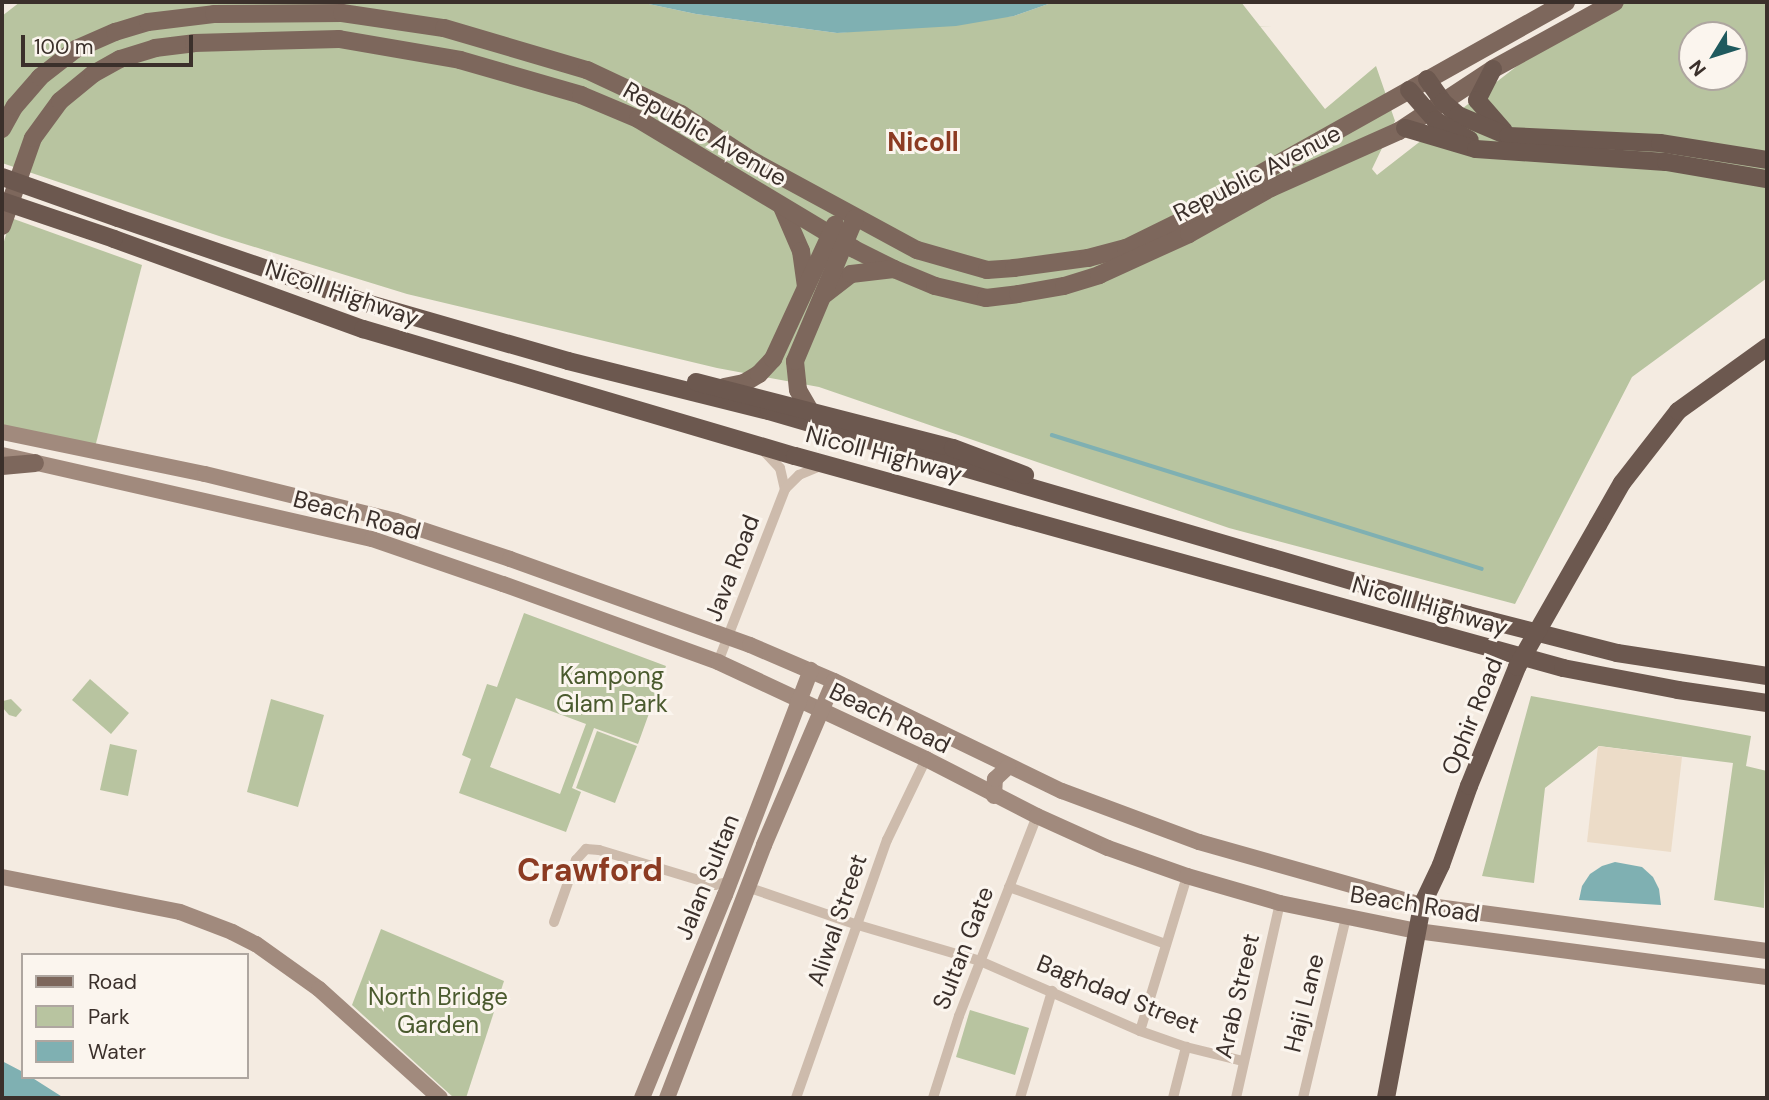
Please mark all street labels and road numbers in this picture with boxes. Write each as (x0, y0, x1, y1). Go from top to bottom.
street label: Republic Avenue (618, 76, 792, 192)
street label: Republic Avenue (1169, 118, 1345, 228)
street label: Nicoll Highway (261, 253, 423, 333)
street label: Nicoll Highway (803, 419, 965, 489)
street label: Beach Road (290, 484, 424, 546)
street label: Java Road (698, 511, 766, 625)
street label: Nicoll Highway (1349, 570, 1511, 642)
street label: Ophir Road (1435, 653, 1509, 779)
street label: Beach Road (825, 676, 955, 760)
street label: Jalan Sultan (669, 810, 745, 944)
street label: Aliwal Street (801, 850, 873, 990)
street label: Beach Road (1348, 880, 1482, 928)
street label: Sultan Gate (926, 883, 1000, 1013)
street label: Arab Street (1209, 931, 1265, 1061)
street label: Baghdad Street (1033, 948, 1203, 1040)
street label: Haji Lane (1278, 951, 1330, 1055)

